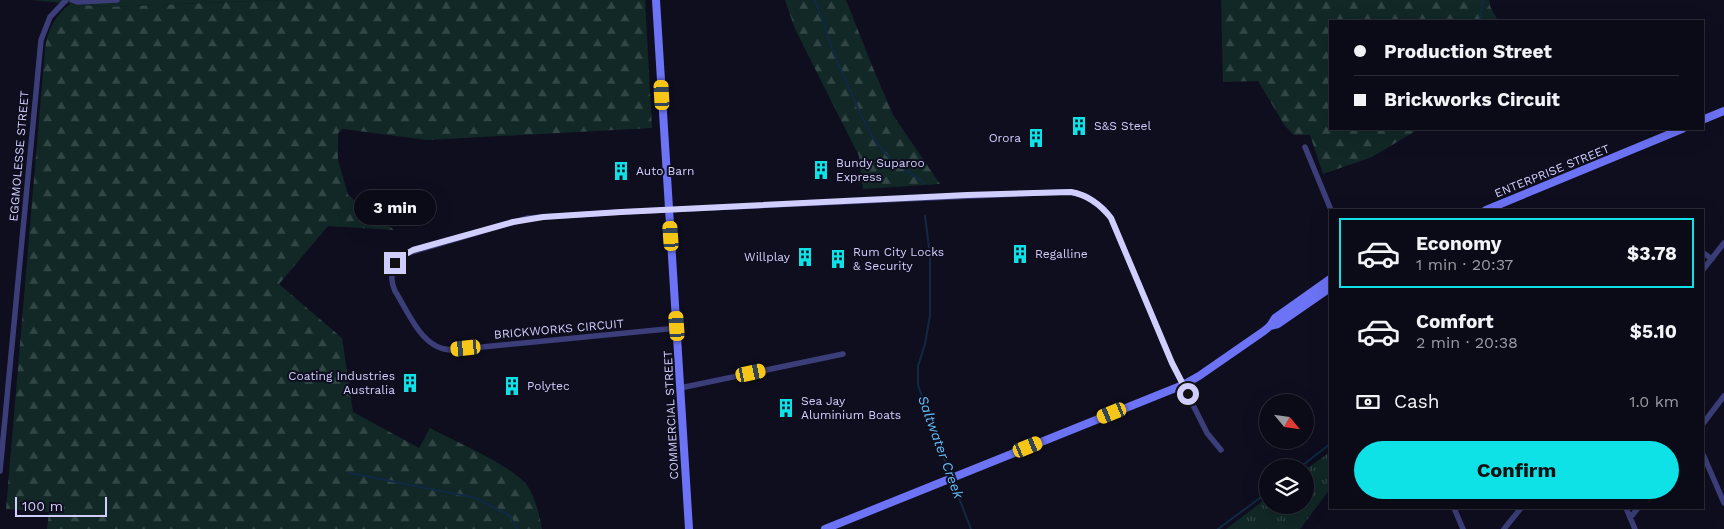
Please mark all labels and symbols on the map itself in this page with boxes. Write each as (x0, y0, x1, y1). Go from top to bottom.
car (653, 80, 670, 110)
street label: EGGMOLESSE STREET (6, 90, 32, 222)
building icon: S&S Steel (1068, 115, 1090, 137)
place label: S&S Steel (1094, 119, 1152, 133)
building icon: Orora (1025, 127, 1047, 149)
place label: Orora (989, 131, 1021, 145)
street label: ENTERPRISE STREET (1492, 142, 1612, 200)
place label: Bundy Suparoo Express (836, 156, 925, 184)
building icon: Bundy Suparoo Express (810, 159, 832, 181)
building icon: Auto Barn (610, 160, 632, 182)
place label: Auto Barn (636, 164, 695, 178)
callout: 3 min (354, 190, 436, 226)
car (662, 221, 679, 251)
building icon: Regalline (1009, 243, 1031, 265)
place label: Rum City Locks & Security (853, 245, 944, 273)
building icon: Willplay (794, 246, 816, 268)
place label: Regalline (1035, 247, 1088, 261)
building icon: Rum City Locks & Security (827, 248, 849, 270)
place label: Willplay (744, 250, 791, 264)
route end (384, 252, 406, 274)
car (668, 311, 685, 341)
street label: BRICKWORKS CIRCUIT (493, 316, 625, 342)
car (450, 339, 481, 357)
street label: COMMERCIAL STREET (661, 350, 681, 480)
car (734, 363, 767, 383)
place label: Coating Industries Australia (288, 369, 395, 397)
building icon: Coating Industries Australia (399, 372, 421, 394)
building icon: Polytec (501, 375, 523, 397)
place label: Polytec (527, 379, 570, 393)
route start (1177, 383, 1199, 405)
water label: Saltwater Creek (915, 393, 967, 501)
place label: Sea Jay Aluminium Boats (801, 394, 901, 422)
north arrow (1259, 394, 1314, 449)
building icon: Sea Jay Aluminium Boats (775, 397, 797, 419)
car (1095, 400, 1128, 426)
car (1011, 434, 1044, 460)
scale bar (15, 494, 108, 517)

